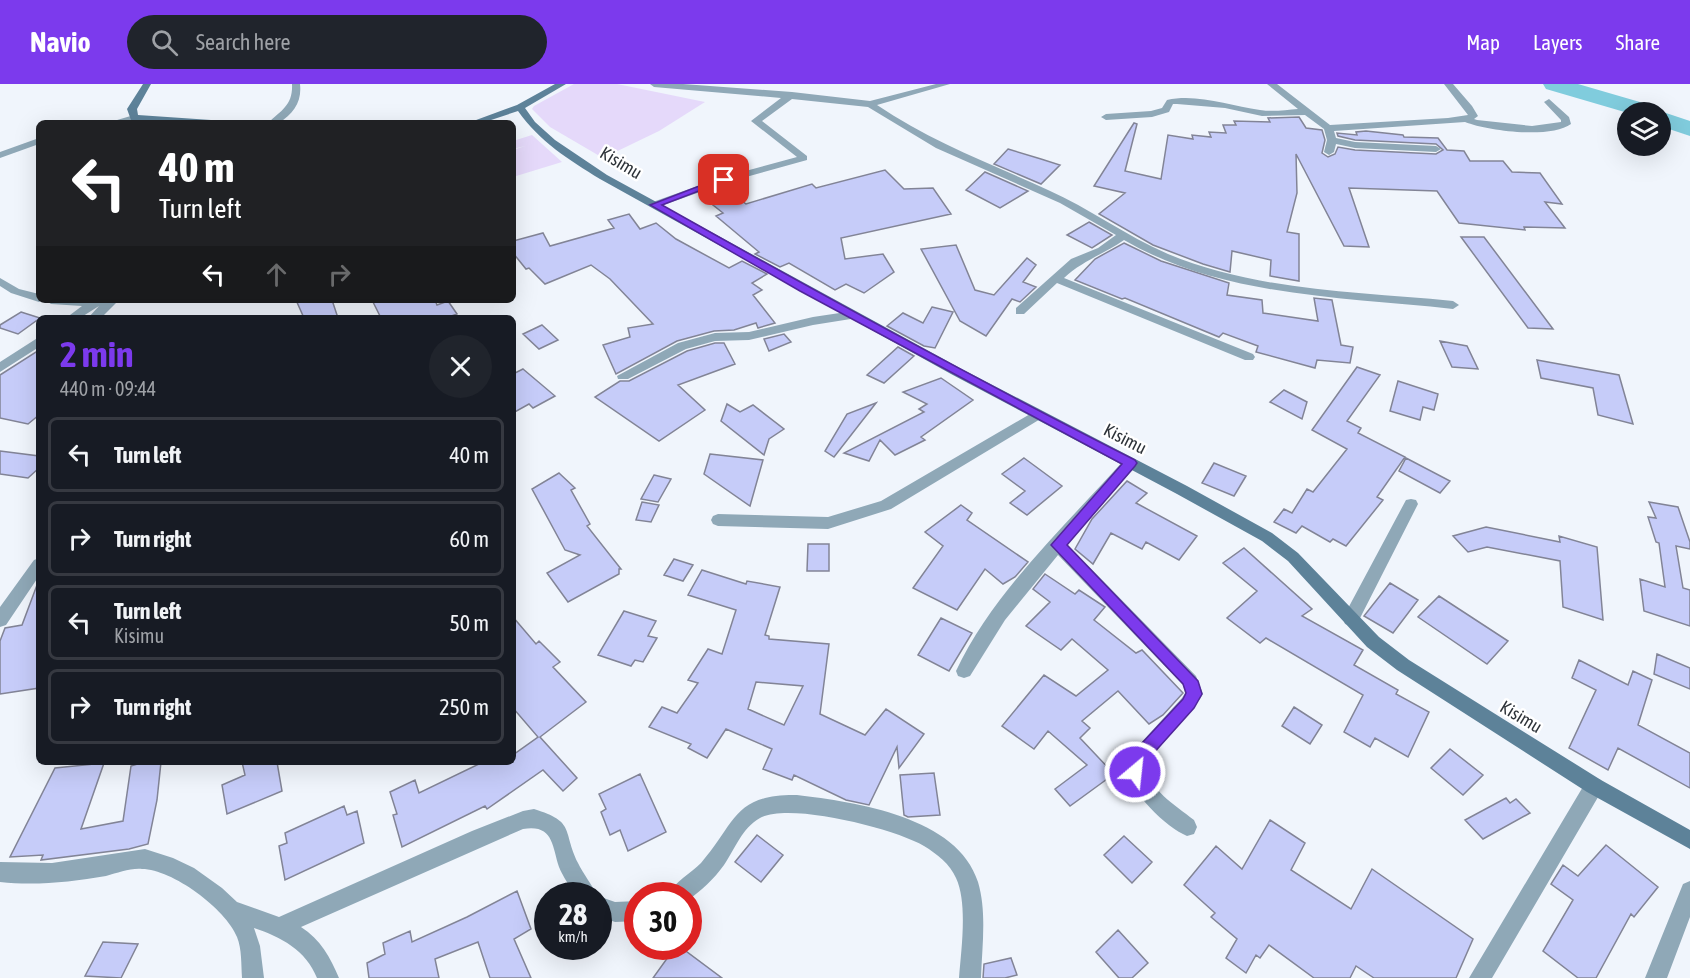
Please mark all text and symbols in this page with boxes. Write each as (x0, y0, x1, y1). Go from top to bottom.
search box (127, 15, 547, 69)
text: Navio (30, 26, 91, 58)
icon: search (148, 26, 181, 59)
text: Search here (196, 29, 291, 55)
text: Map (1466, 30, 1500, 54)
text: Layers (1533, 30, 1583, 54)
text: Share (1616, 30, 1660, 54)
map controls (1617, 102, 1671, 156)
button: layers (1617, 102, 1671, 156)
street label: Kisimu (597, 142, 646, 183)
text: 40 m (159, 143, 234, 191)
icon: left (60, 144, 138, 222)
pin (698, 154, 749, 205)
icon: arrive (707, 163, 740, 196)
text: Turn left (159, 193, 242, 224)
icon: left (197, 258, 230, 291)
icon: ahead (260, 258, 293, 291)
icon: right (323, 258, 356, 291)
text: 2 min (60, 333, 134, 375)
button: close (429, 335, 492, 398)
text: 440 m · 09:44 (60, 377, 156, 400)
street label: Kisimu (1100, 419, 1150, 458)
icon: left (63, 438, 96, 471)
text: Turn left (114, 442, 181, 468)
text: 40 m (449, 442, 489, 468)
icon: right (63, 522, 96, 555)
text: Turn right (114, 526, 191, 552)
text: 60 m (449, 526, 489, 552)
text: Turn left (114, 598, 181, 624)
icon: left (63, 606, 96, 639)
text: 50 m (449, 610, 489, 636)
text: Kisimu (114, 624, 164, 647)
icon: right (63, 690, 96, 723)
text: Turn right (114, 694, 191, 720)
text: 250 m (439, 694, 489, 720)
street label: Kisimu (1497, 696, 1546, 737)
position arrow (1103, 740, 1167, 804)
speed limit sign: 30 (624, 882, 702, 960)
text: 28 (559, 897, 587, 931)
text: km/h (558, 928, 588, 945)

